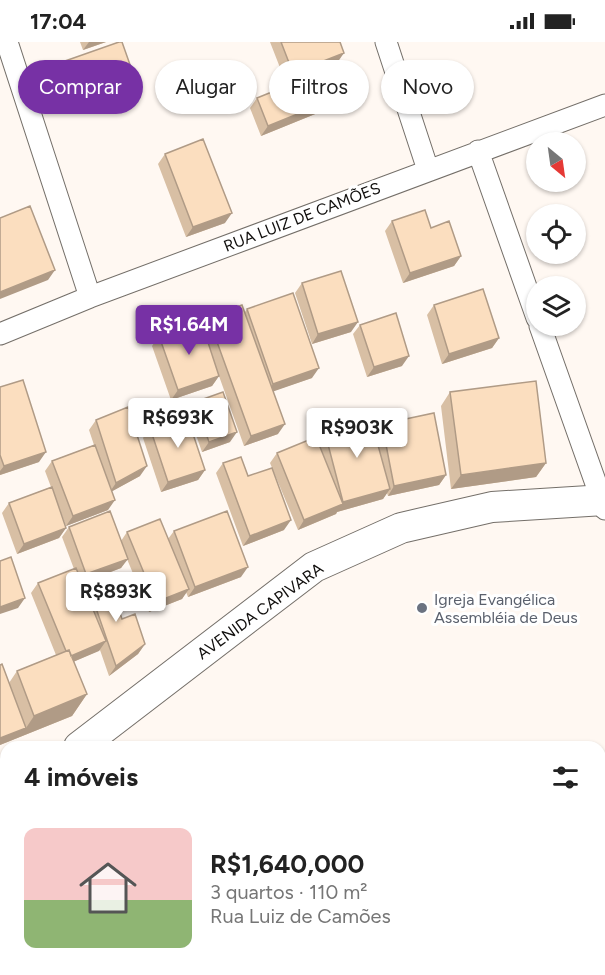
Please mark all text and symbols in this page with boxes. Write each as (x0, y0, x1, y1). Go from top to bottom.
text: 17:04 (30, 8, 86, 35)
chip: Comprar (18, 60, 143, 114)
chip: Alugar (155, 60, 257, 114)
chip: Filtros (269, 60, 369, 114)
chip: Novo (381, 60, 474, 114)
north arrow (526, 132, 586, 192)
map controls (526, 132, 586, 336)
street label: RUA LUIZ DE CAMÕES (221, 178, 383, 256)
button: locate (526, 204, 586, 264)
button: layers (526, 276, 586, 336)
pin: R$1.64M (134, 305, 244, 356)
text: R$1.64M (150, 312, 228, 336)
pin: R$693K (129, 398, 227, 449)
text: R$693K (142, 405, 214, 429)
pin: R$903K (308, 408, 406, 459)
text: R$903K (321, 415, 393, 439)
street label: AVENIDA CAPIVARA (193, 559, 327, 663)
pin: R$893K (67, 572, 165, 623)
text: R$893K (80, 579, 152, 603)
place label: Igreja Evangélica Assembléia de Deus (434, 590, 578, 627)
marker: Igreja Evangélica Assembléia de Deus (415, 601, 429, 615)
text: 4 imóveis (24, 761, 138, 793)
icon: filters (549, 761, 582, 794)
text: R$1,640,000 (210, 848, 364, 880)
icon: home (72, 852, 144, 924)
text: 3 quartos · 110 m² (210, 880, 367, 904)
text: Rua Luiz de Camões (210, 904, 391, 928)

